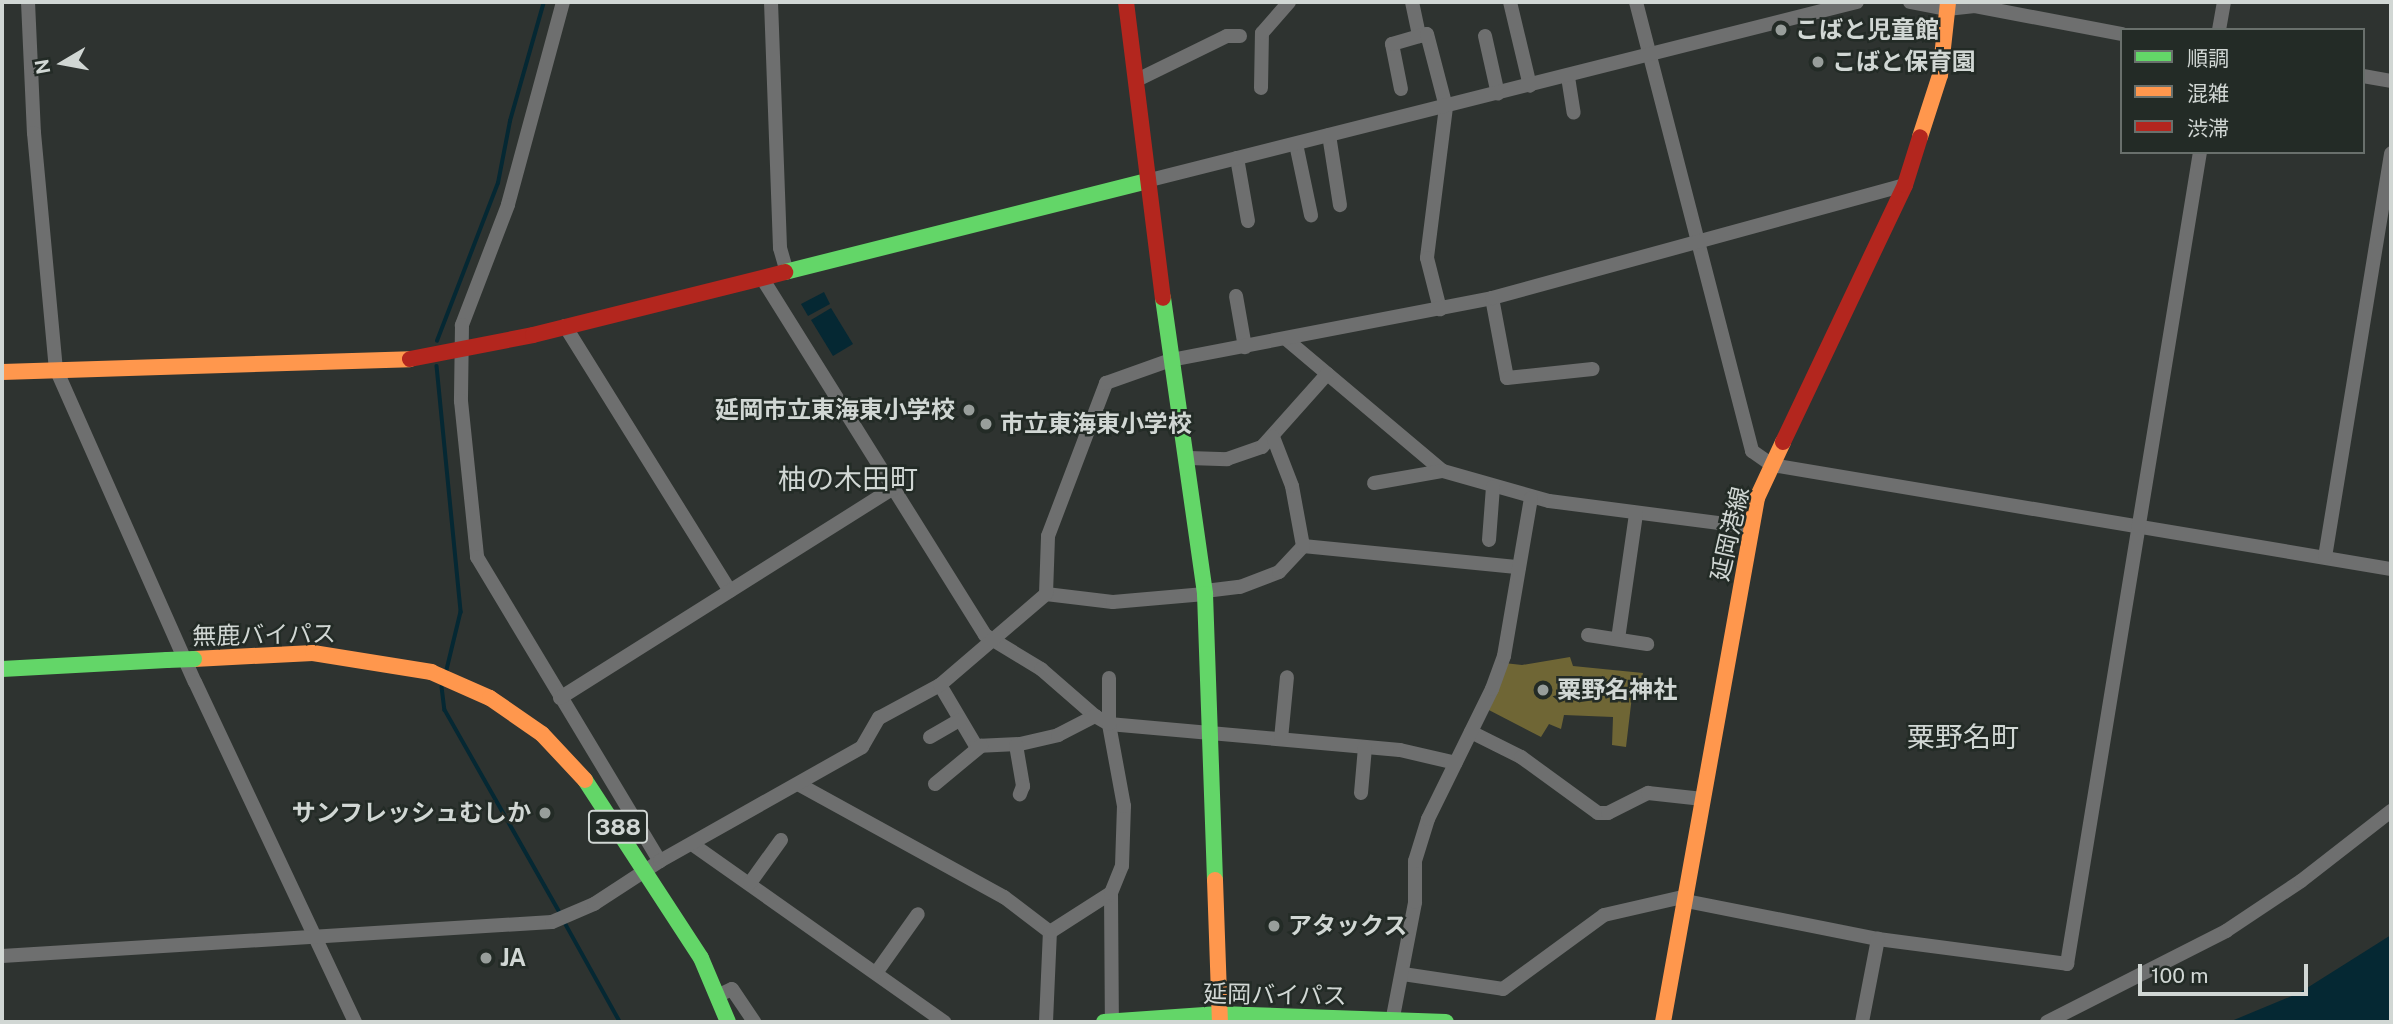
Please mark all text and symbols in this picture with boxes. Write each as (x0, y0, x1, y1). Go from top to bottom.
place label: こばと児童館 (1795, 16, 1939, 44)
marker: こばと児童館 (1773, 22, 1789, 38)
north arrow (28, 28, 98, 98)
legend (2120, 28, 2365, 154)
text: 順調 (2187, 46, 2229, 71)
place label: こばと保育園 (1832, 48, 1976, 76)
marker: こばと保育園 (1810, 54, 1826, 70)
text: N (30, 57, 54, 76)
text: 混雑 (2187, 81, 2229, 106)
text: 渋滞 (2187, 116, 2229, 141)
place label: 延岡市立東海東小学校 (715, 396, 955, 424)
marker: 延岡市立東海東小学校 (961, 402, 977, 418)
place label: 市立東海東小学校 (1000, 410, 1192, 438)
marker: 市立東海東小学校 (978, 416, 994, 432)
district label: 柚の木田町 (778, 462, 918, 496)
street label: 延岡港線 (1705, 484, 1755, 584)
street label: 無鹿バイパス (192, 619, 336, 651)
place label: 粟野名神社 (1557, 676, 1677, 704)
marker: 粟野名神社 (1535, 682, 1551, 698)
district label: 粟野名町 (1907, 720, 2019, 754)
place label: サンフレッシュむしか (291, 799, 531, 827)
marker: サンフレッシュむしか (537, 805, 553, 821)
road number: 388 (586, 807, 650, 846)
place label: アタックス (1288, 912, 1408, 940)
marker: アタックス (1266, 918, 1282, 934)
place label: JA (500, 944, 526, 972)
marker: JA (478, 950, 494, 966)
scale bar (2141, 950, 2311, 994)
text: 100 m (2151, 963, 2208, 988)
street label: 延岡バイパス (1203, 979, 1347, 1011)

